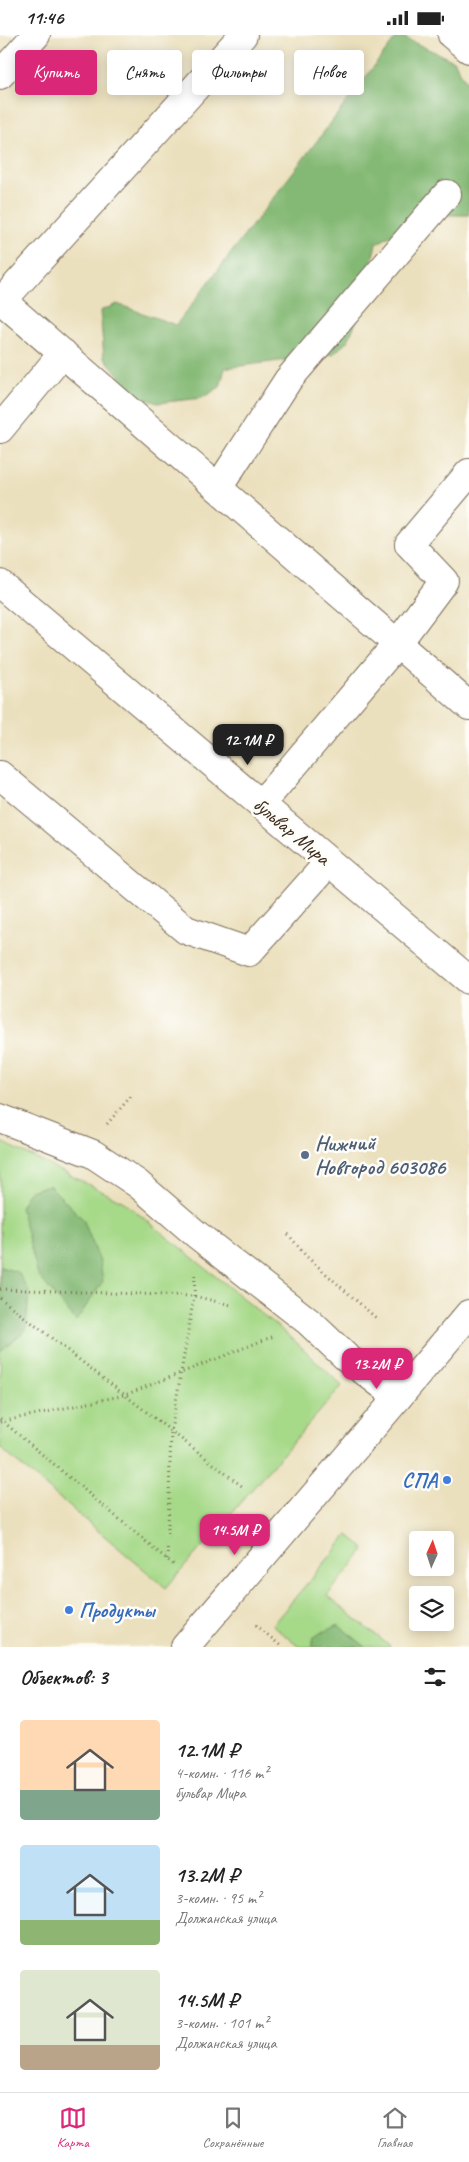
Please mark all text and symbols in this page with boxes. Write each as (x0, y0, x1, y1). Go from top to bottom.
text: 11:46 (25, 6, 63, 30)
chip: Купить (15, 50, 97, 95)
chip: Снять (107, 50, 182, 95)
chip: Фильтры (192, 50, 284, 95)
chip: Новое (294, 50, 364, 95)
pin: 12.1M ₽ (202, 723, 294, 766)
text: 12.1M ₽ (224, 730, 272, 750)
street label: бульвар Мира (248, 791, 337, 872)
place label: Нижний Новгород 603086 (315, 1130, 447, 1180)
marker: Нижний Новгород 603086 (299, 1149, 311, 1161)
pin: 13.2M ₽ (331, 1347, 423, 1390)
text: 13.2M ₽ (353, 1354, 401, 1374)
place label: СПА (402, 1467, 438, 1493)
marker: СПА (441, 1474, 453, 1486)
pin: 14.5M ₽ (189, 1513, 281, 1556)
text: 14.5M ₽ (211, 1520, 259, 1540)
north arrow (409, 1531, 454, 1576)
map controls (409, 1531, 454, 1631)
button: layers (409, 1586, 454, 1631)
place label: Продукты (79, 1597, 157, 1624)
marker: Продукты (63, 1604, 75, 1616)
icon: filters (421, 1663, 449, 1691)
text: Объектов: 3 (20, 1664, 108, 1690)
text: 12.1M ₽ (175, 1737, 239, 1763)
icon: home (60, 1740, 120, 1800)
text: 4-комн. · 116 m² (175, 1763, 268, 1783)
text: бульвар Мира (175, 1783, 246, 1803)
text: 13.2M ₽ (175, 1862, 239, 1888)
icon: home (60, 1865, 120, 1925)
text: 3-комн. · 95 m² (175, 1888, 261, 1908)
text: Должанская улица (175, 1908, 276, 1928)
text: 14.5M ₽ (175, 1987, 238, 2013)
icon: home (60, 1990, 120, 2050)
text: 3-комн. · 101 m² (175, 2013, 268, 2033)
text: Должанская улица (175, 2033, 276, 2053)
tab: Карта (57, 2104, 89, 2151)
tab: Сохранённые (203, 2104, 263, 2151)
tab: Главная (377, 2104, 412, 2151)

